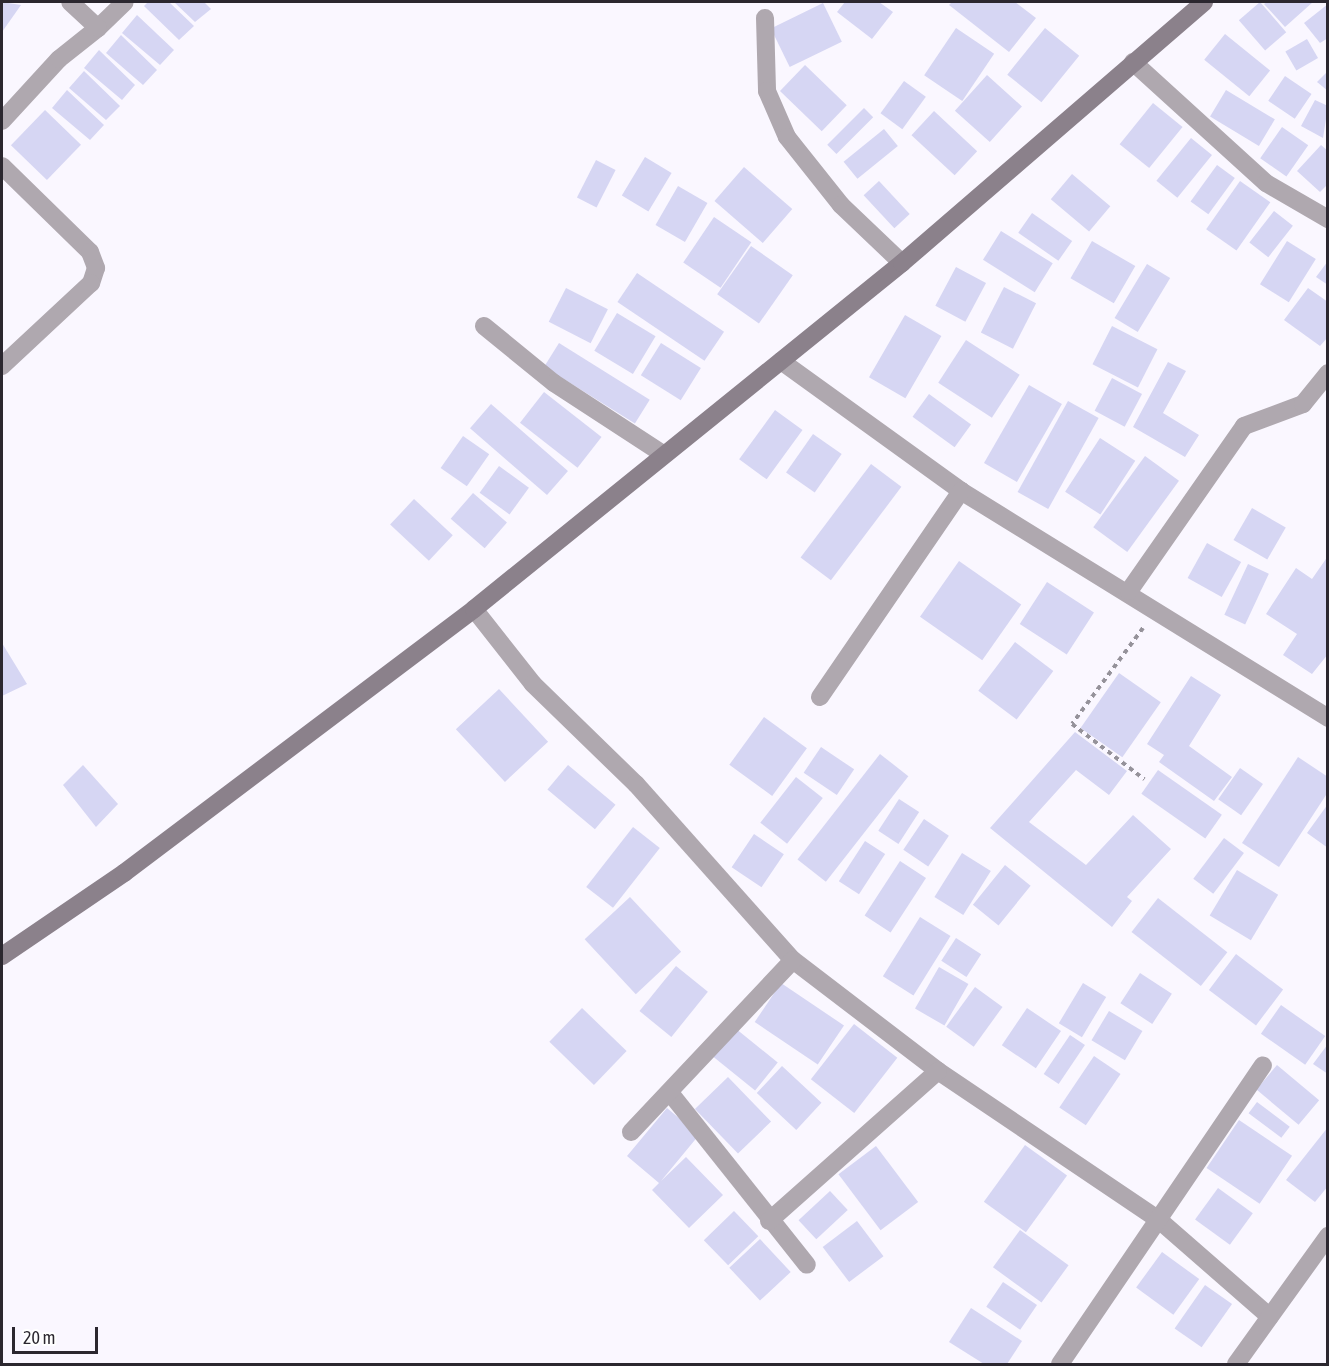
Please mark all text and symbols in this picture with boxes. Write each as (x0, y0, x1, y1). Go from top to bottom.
scale bar (15, 1315, 100, 1353)
text: 20 m (23, 1327, 55, 1348)

